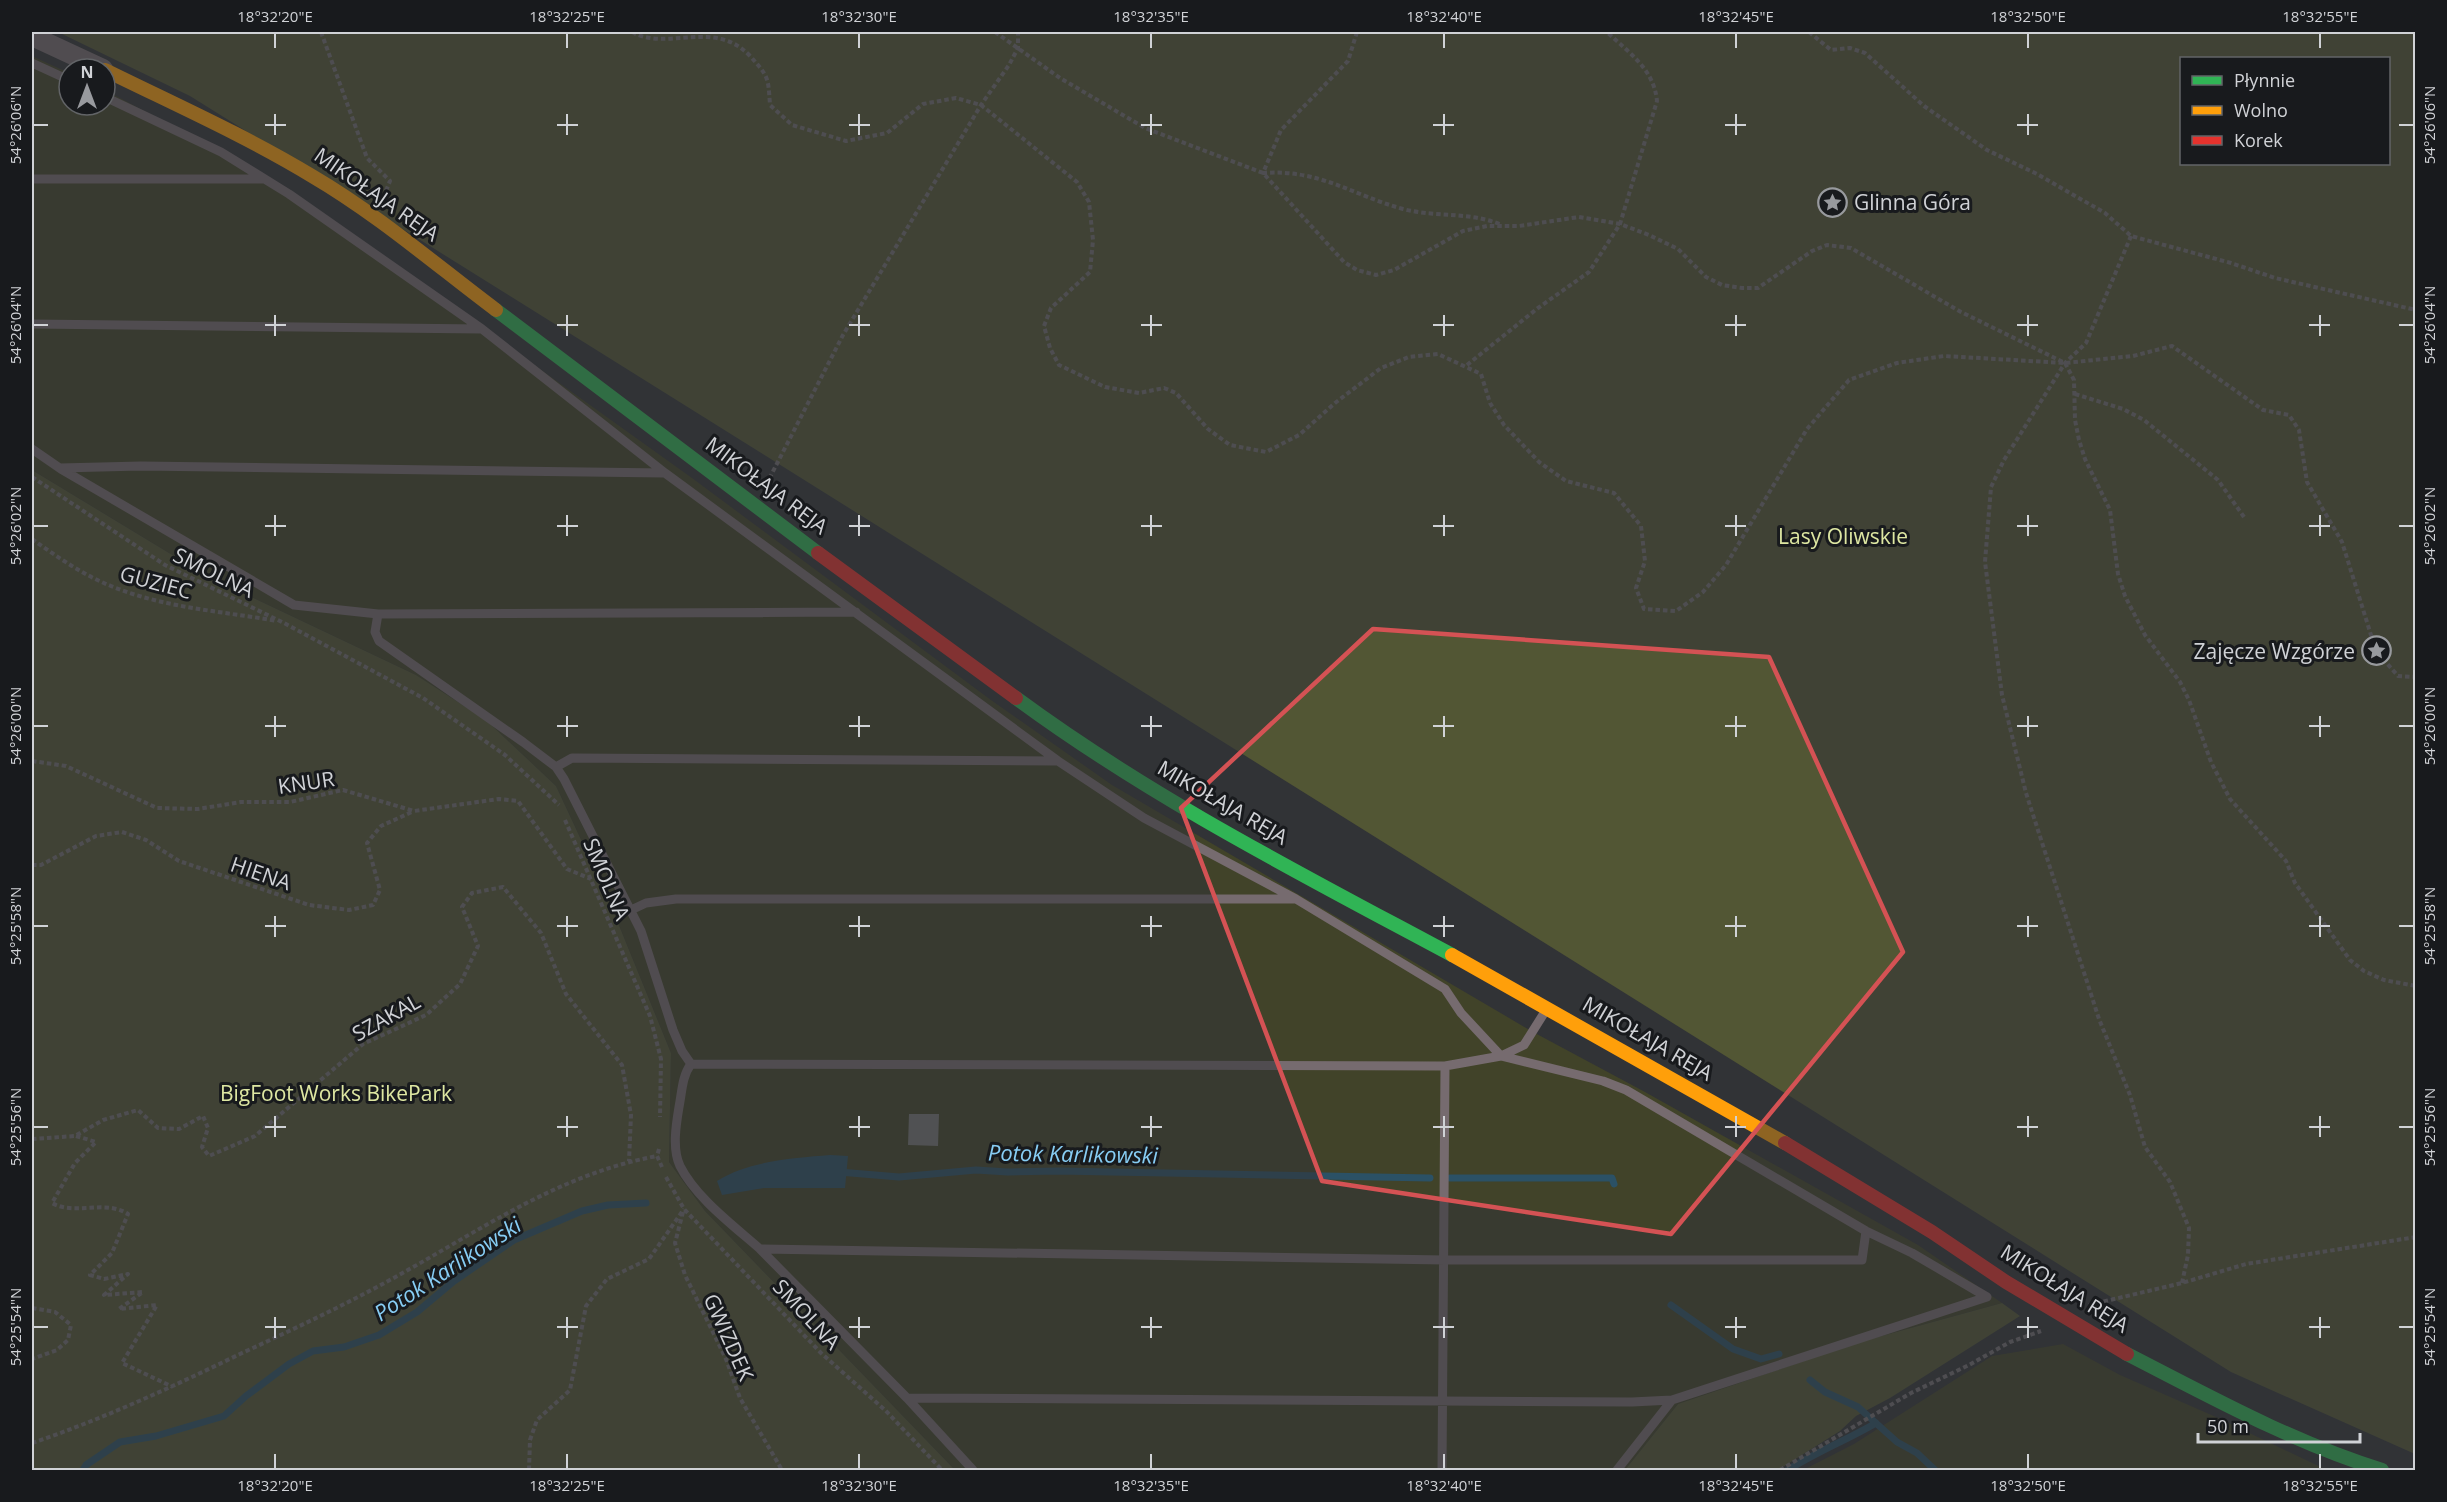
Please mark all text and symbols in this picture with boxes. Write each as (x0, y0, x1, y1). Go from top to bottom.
text: 18°32'20"E (237, 6, 313, 26)
text: 18°32'25"E (529, 6, 605, 26)
text: 18°32'30"E (821, 6, 897, 26)
text: 18°32'35"E (1113, 6, 1189, 26)
text: 18°32'40"E (1406, 6, 1482, 26)
text: 18°32'45"E (1698, 6, 1774, 26)
text: 18°32'50"E (1990, 6, 2066, 26)
text: 18°32'55"E (2282, 6, 2358, 26)
north arrow (57, 57, 117, 117)
legend (2180, 57, 2390, 165)
text: N (80, 61, 94, 83)
text: Płynnie (2234, 68, 2295, 92)
text: 54°26'06"N (5, 86, 25, 164)
text: 54°26'06"N (2419, 86, 2439, 164)
text: Wolno (2234, 98, 2288, 122)
text: Korek (2234, 128, 2283, 152)
street label: MIKOŁAJA REJA (309, 141, 445, 248)
place icon: Glinna Góra (1817, 186, 1849, 218)
place label: Glinna Góra (1854, 188, 1971, 216)
text: 54°26'04"N (5, 286, 25, 364)
text: 54°26'04"N (2419, 286, 2439, 364)
street label: MIKOŁAJA REJA (700, 430, 834, 541)
text: 54°26'02"N (5, 487, 25, 565)
text: 54°26'02"N (2419, 487, 2439, 565)
park label: Lasy Oliwskie (1778, 522, 1908, 550)
street label: SMOLNA (169, 540, 260, 604)
street label: GUZIEC (117, 559, 195, 605)
place icon: Zajęcze Wzgórze (2360, 635, 2392, 667)
place label: Zajęcze Wzgórze (2194, 637, 2355, 665)
text: 54°26'00"N (5, 687, 25, 765)
text: 54°26'00"N (2419, 687, 2439, 765)
street label: MIKOŁAJA REJA (1153, 753, 1294, 851)
street label: KNUR (276, 764, 336, 800)
street label: SMOLNA (577, 834, 637, 925)
street label: HIENA (227, 850, 296, 897)
text: 54°25'58"N (5, 887, 25, 965)
text: 54°25'58"N (2419, 887, 2439, 965)
street label: SZAKAL (347, 987, 425, 1047)
street label: MIKOŁAJA REJA (1578, 989, 1719, 1087)
park label: BigFoot Works BikePark (220, 1079, 452, 1107)
text: 54°25'56"N (5, 1088, 25, 1166)
text: 54°25'56"N (2419, 1088, 2439, 1166)
water label: Potok Karlikowski (988, 1137, 1159, 1169)
water label: Potok Karlikowski (367, 1209, 527, 1327)
street label: MIKOŁAJA REJA (1996, 1237, 2135, 1339)
street label: SMOLNA (767, 1273, 847, 1356)
text: 54°25'54"N (5, 1288, 25, 1366)
text: 54°25'54"N (2419, 1288, 2439, 1366)
street label: GWIZDEK (697, 1289, 761, 1385)
scale bar (2198, 1406, 2360, 1444)
text: 50 m (2207, 1414, 2249, 1438)
text: 18°32'20"E (237, 1475, 313, 1495)
text: 18°32'25"E (529, 1475, 605, 1495)
text: 18°32'30"E (821, 1475, 897, 1495)
text: 18°32'35"E (1113, 1475, 1189, 1495)
text: 18°32'40"E (1406, 1475, 1482, 1495)
text: 18°32'45"E (1698, 1475, 1774, 1495)
text: 18°32'50"E (1990, 1475, 2066, 1495)
text: 18°32'55"E (2282, 1475, 2358, 1495)

